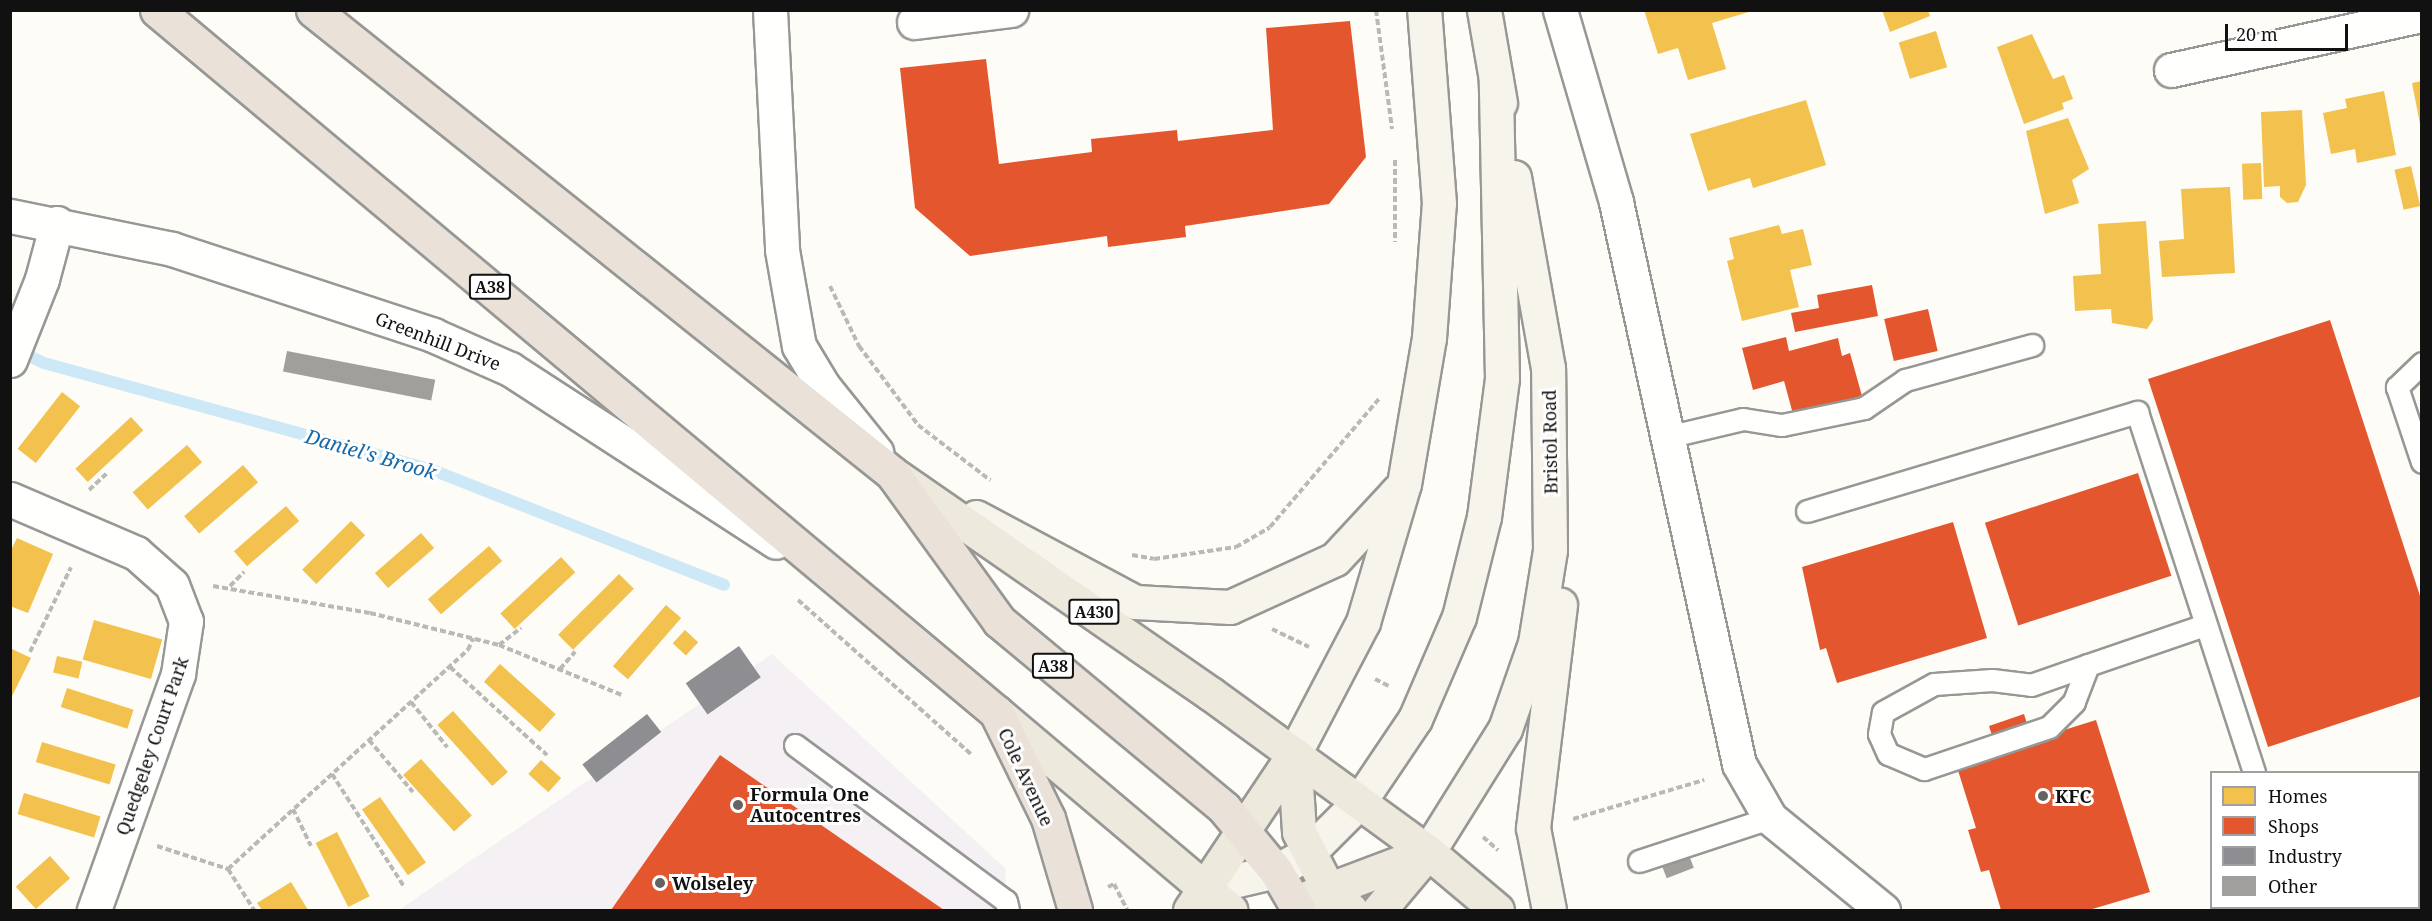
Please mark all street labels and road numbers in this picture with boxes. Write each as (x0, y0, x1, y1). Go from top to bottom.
road number: A38 (468, 274, 512, 300)
street label: Greenhill Drive (372, 307, 504, 375)
street label: Bristol Road (1538, 390, 1562, 494)
road number: A430 (1067, 599, 1121, 625)
road number: A38 (1030, 653, 1076, 679)
street label: Quedgeley Court Park (111, 654, 193, 838)
street label: Cole Avenue (994, 725, 1058, 829)

